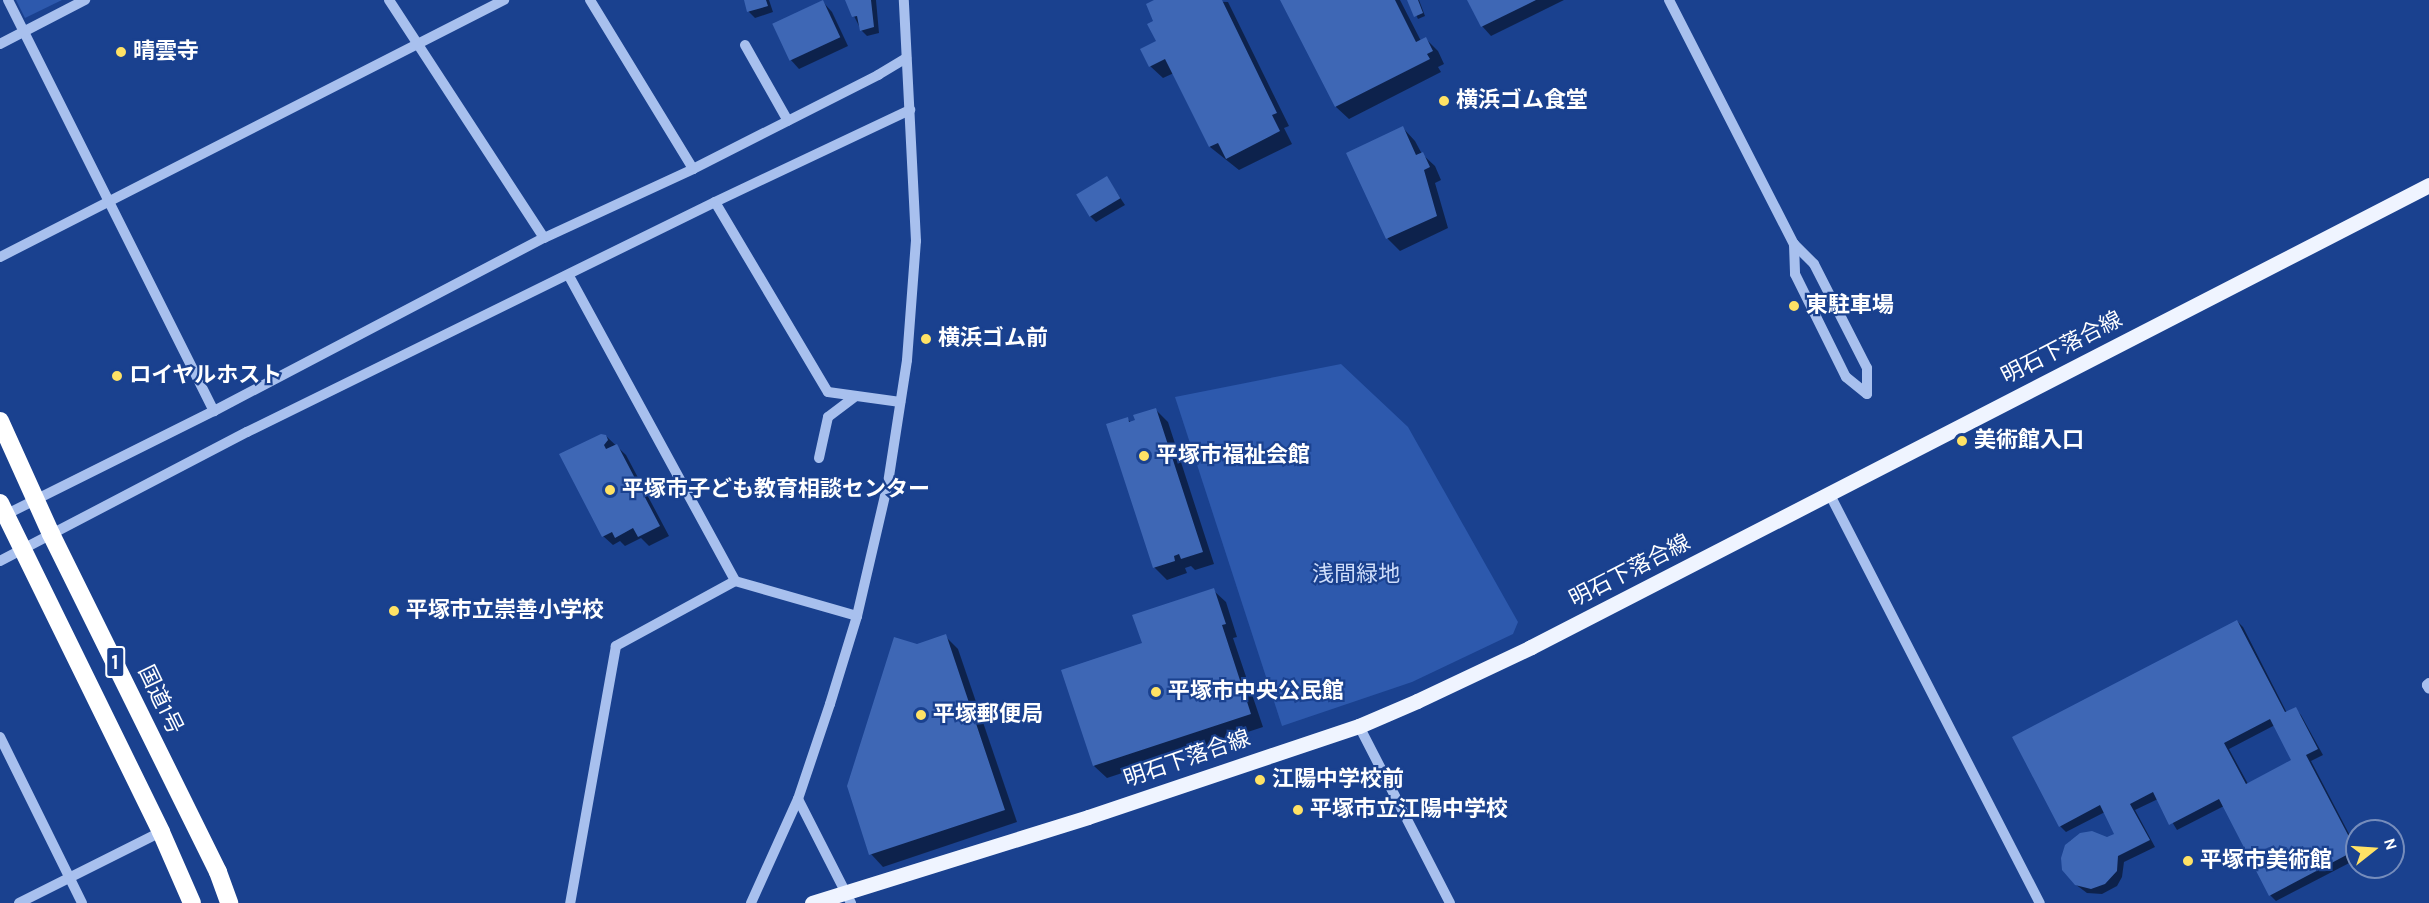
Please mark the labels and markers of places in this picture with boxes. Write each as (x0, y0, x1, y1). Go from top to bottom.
place label: 晴雲寺 (133, 39, 199, 65)
marker: 晴雲寺 (114, 45, 128, 59)
place label: 横浜ゴム食堂 (1456, 88, 1588, 114)
marker: 横浜ゴム食堂 (1437, 94, 1451, 108)
place label: 東駐車場 (1806, 293, 1894, 319)
marker: 東駐車場 (1787, 299, 1801, 313)
place label: 横浜ゴム前 (938, 326, 1048, 352)
marker: 横浜ゴム前 (919, 332, 933, 346)
place label: ロイヤルホスト (129, 363, 283, 389)
marker: ロイヤルホスト (110, 369, 124, 383)
place label: 美術館入口 (1974, 428, 2084, 454)
marker: 美術館入口 (1955, 434, 1969, 448)
place label: 平塚市福祉会館 (1156, 443, 1310, 469)
marker: 平塚市福祉会館 (1137, 449, 1151, 463)
place label: 平塚市子ども教育相談センター (622, 477, 930, 503)
marker: 平塚市子ども教育相談センター (603, 483, 617, 497)
place label: 平塚市立崇善小学校 (406, 598, 604, 624)
marker: 平塚市立崇善小学校 (387, 604, 401, 618)
place label: 平塚市中央公民館 (1168, 679, 1344, 705)
marker: 平塚市中央公民館 (1149, 685, 1163, 699)
place label: 平塚郵便局 (933, 702, 1043, 728)
marker: 平塚郵便局 (914, 708, 928, 722)
place label: 江陽中学校前 (1272, 767, 1404, 793)
marker: 江陽中学校前 (1253, 773, 1267, 787)
place label: 平塚市立江陽中学校 (1310, 797, 1508, 823)
marker: 平塚市立江陽中学校 (1291, 803, 1305, 817)
place label: 平塚市美術館 (2200, 848, 2332, 874)
marker: 平塚市美術館 (2181, 854, 2195, 868)

